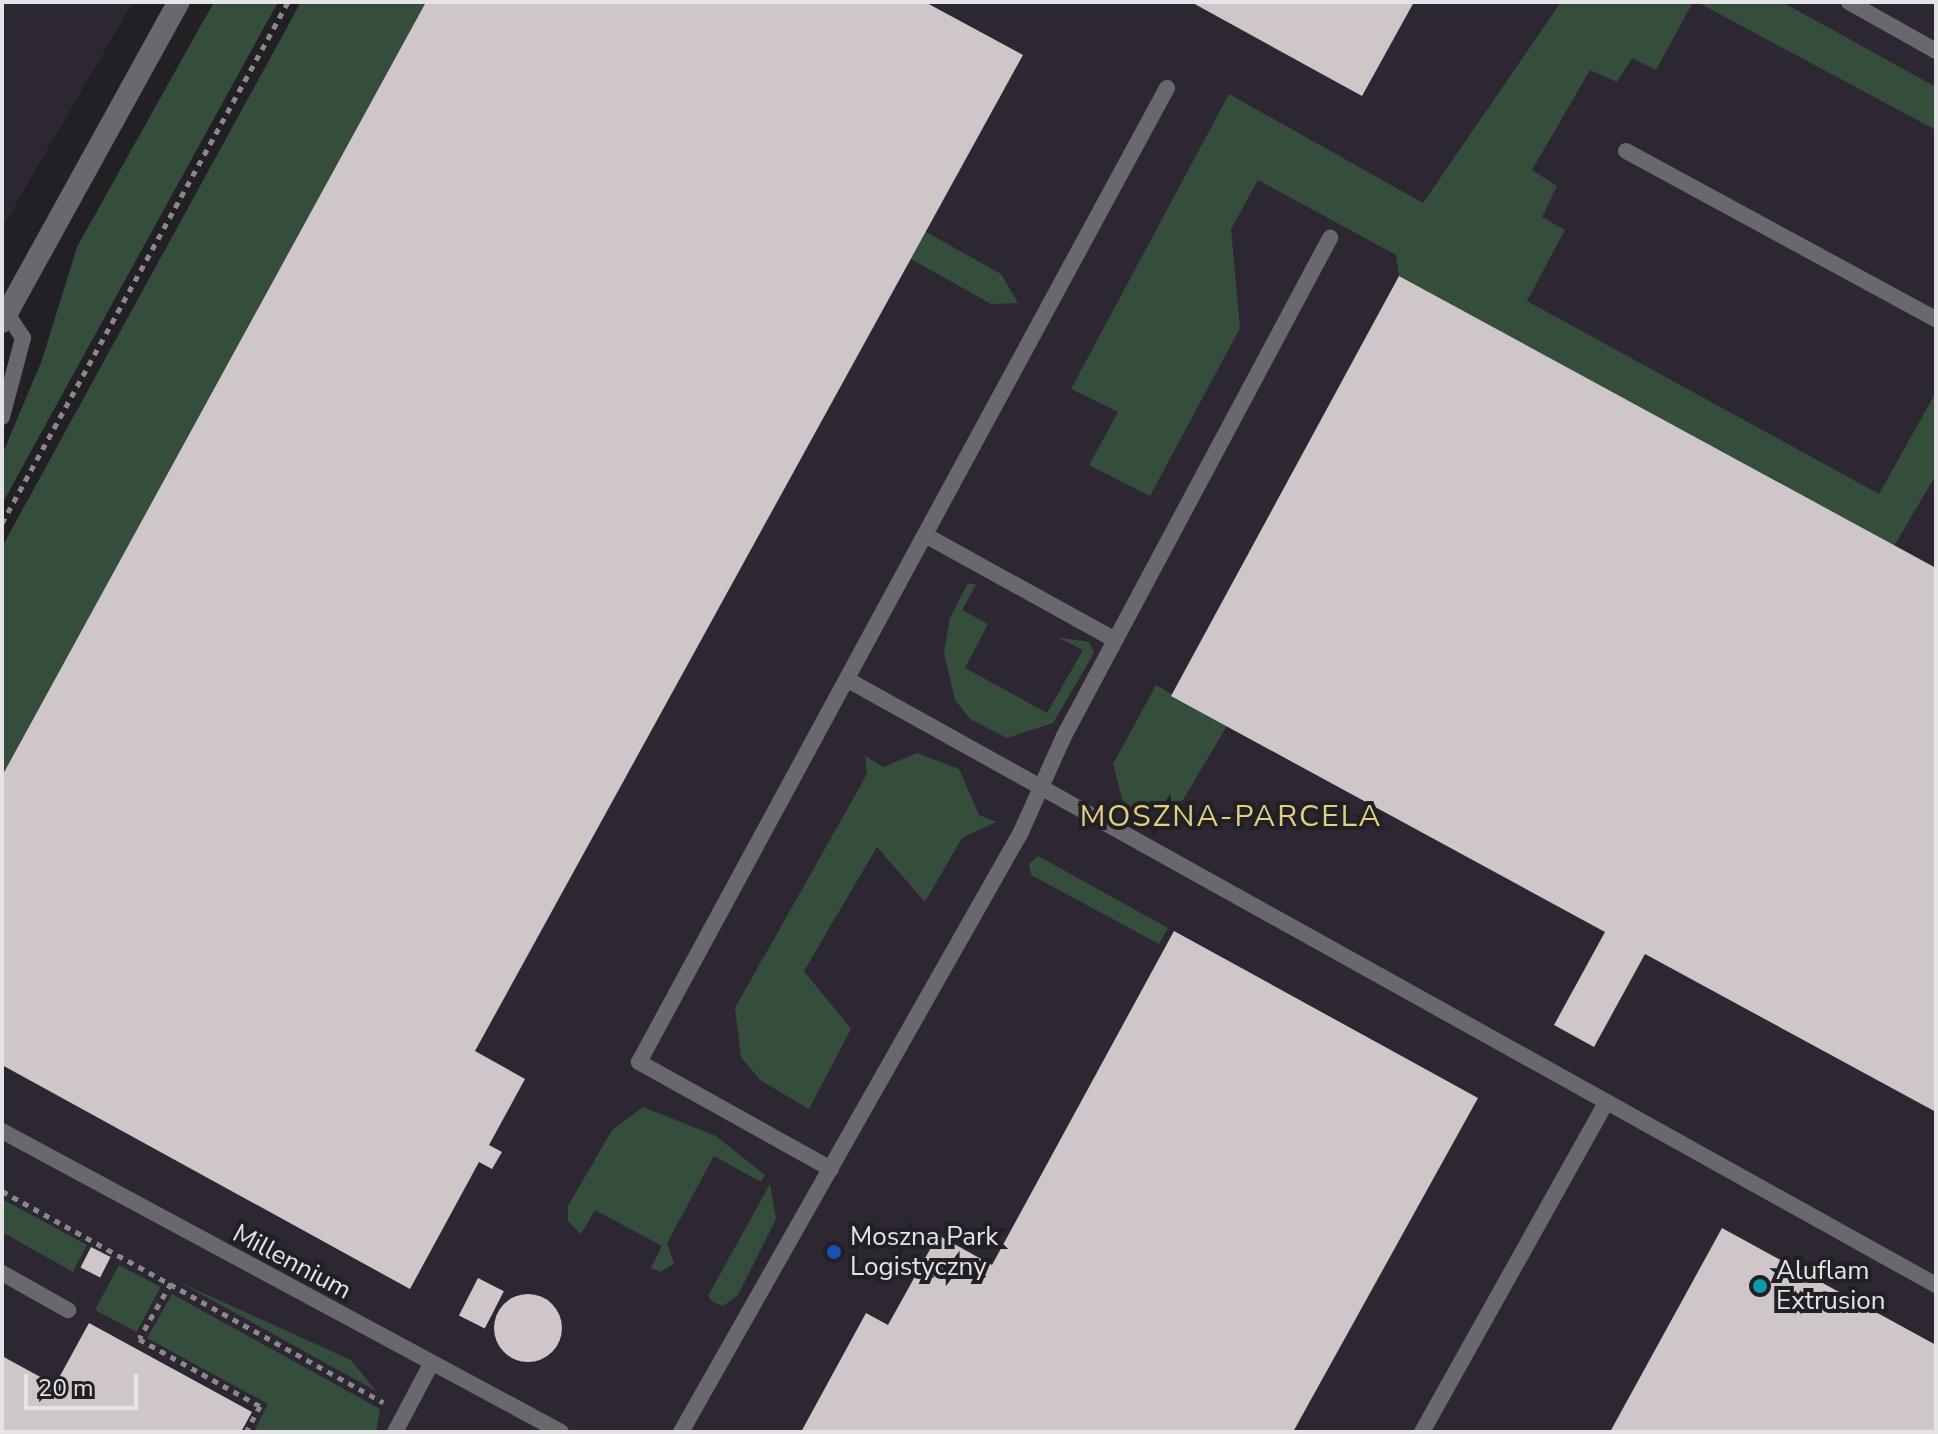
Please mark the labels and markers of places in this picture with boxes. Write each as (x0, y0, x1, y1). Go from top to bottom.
place label: Moszna Park Logistyczny (850, 1221, 998, 1282)
marker: Moszna Park Logistyczny (825, 1243, 843, 1261)
place label: Aluflam Extrusion (1776, 1255, 1886, 1316)
marker: Aluflam Extrusion (1751, 1277, 1769, 1295)

